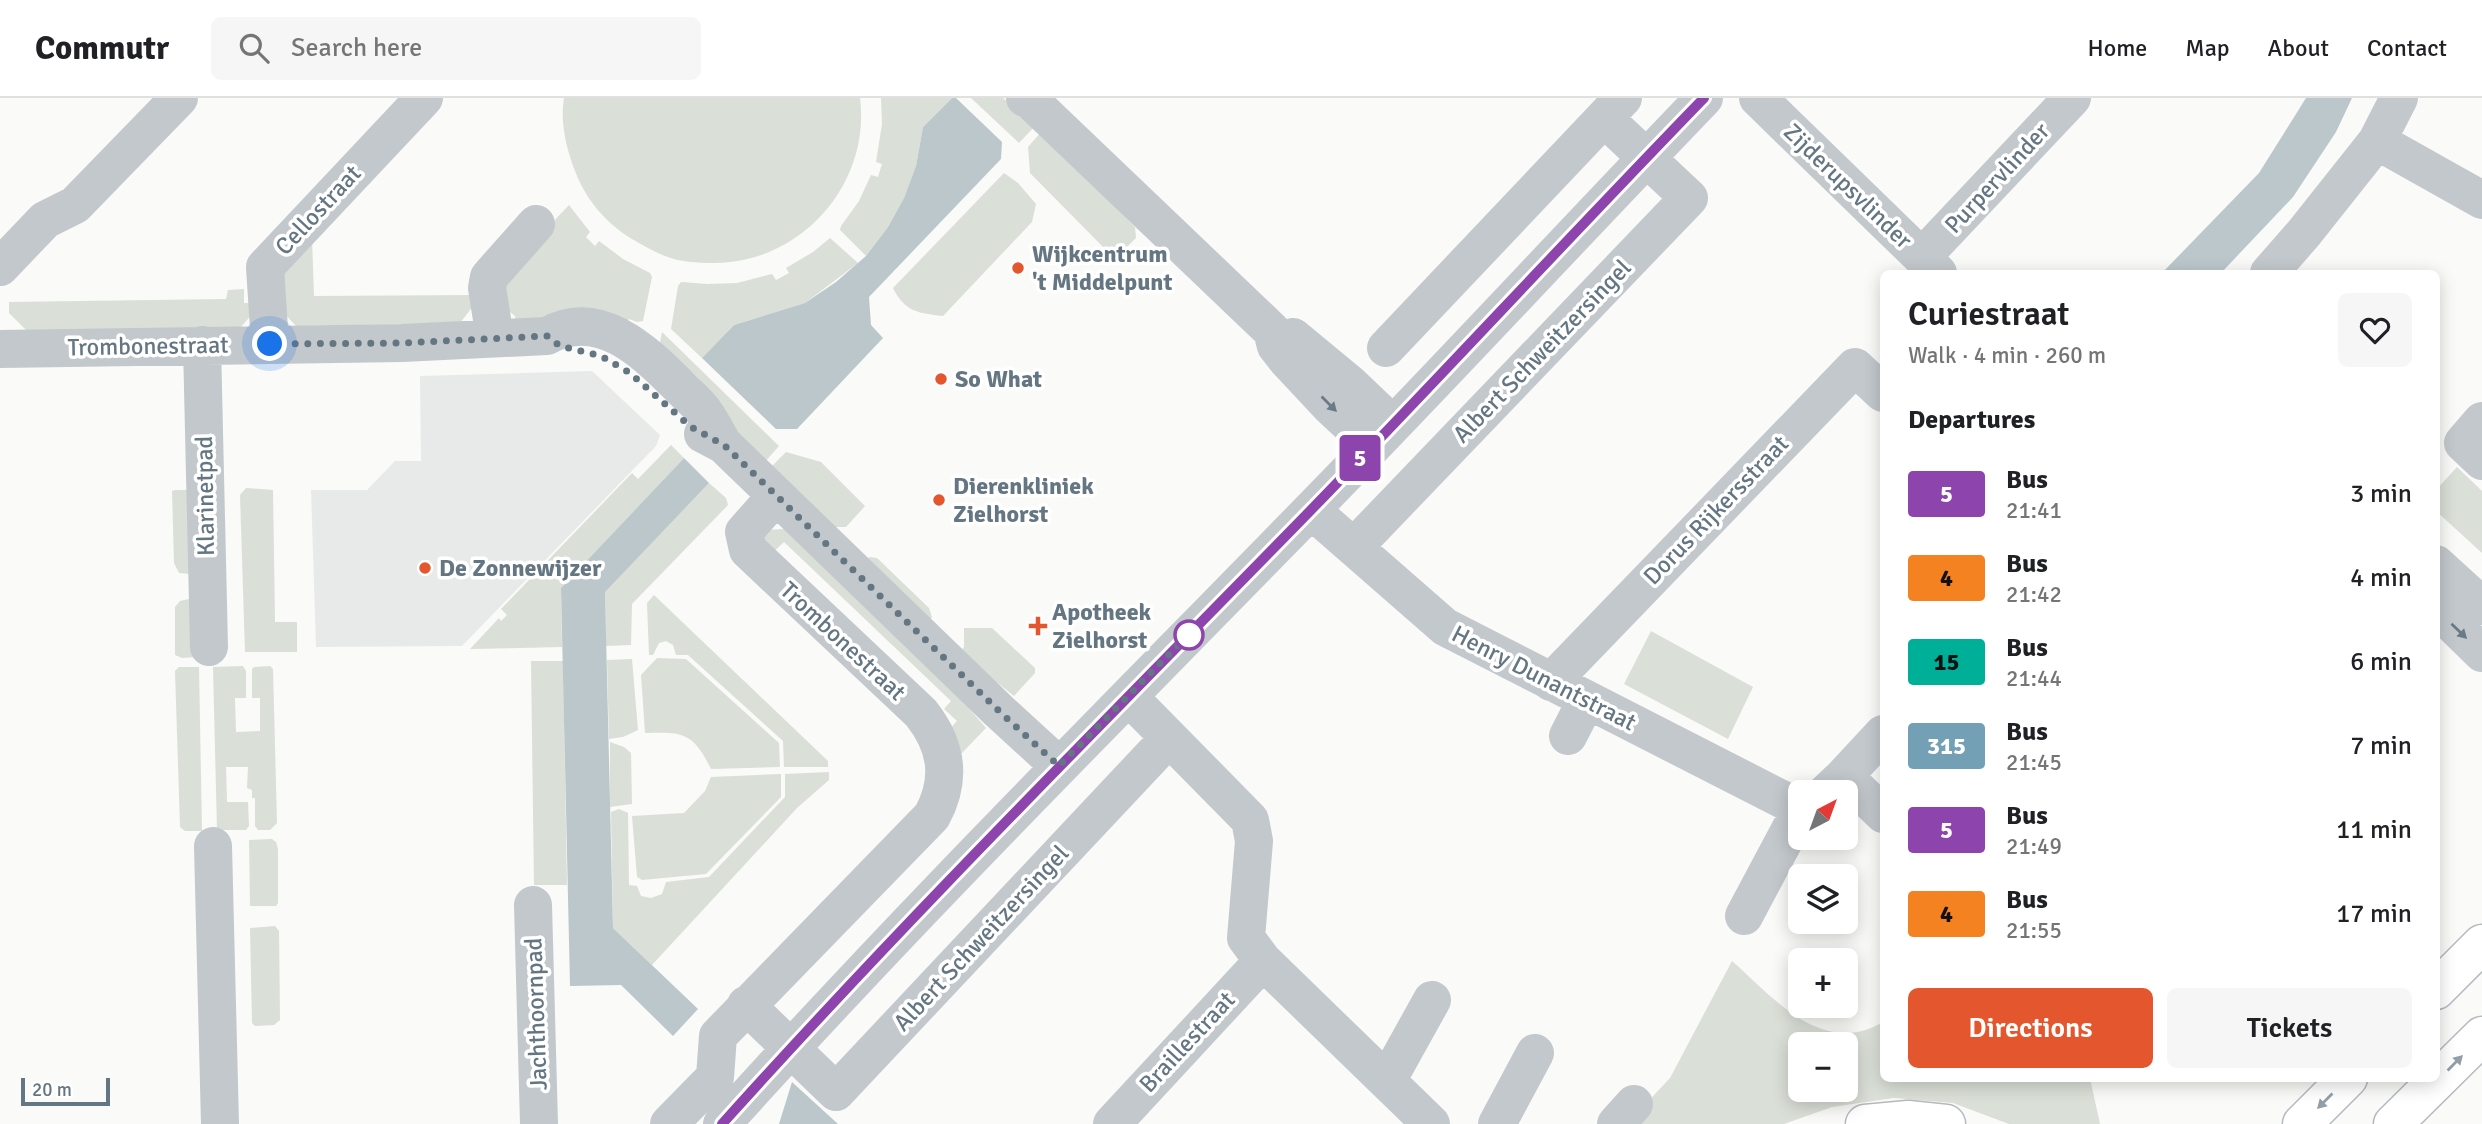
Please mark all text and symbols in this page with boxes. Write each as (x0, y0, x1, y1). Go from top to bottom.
search box (211, 17, 701, 80)
text: Commutr (35, 28, 169, 69)
icon: search (235, 29, 273, 67)
text: Search here (291, 32, 422, 64)
text: Home (2087, 33, 2147, 63)
text: Map (2185, 33, 2230, 63)
text: About (2268, 33, 2329, 63)
text: Contact (2367, 33, 2447, 63)
street label: Purpervlinder (1938, 116, 2056, 240)
street label: Zijderupsvlinder (1777, 117, 1919, 255)
street label: Cellostraat (269, 159, 367, 261)
place label: Wijkcentrum 't Middelpunt (1032, 239, 1172, 297)
street label: Albert Schweitzersingel (1447, 253, 1637, 449)
marker: Wijkcentrum 't Middelpunt (1010, 260, 1026, 276)
button: heart (2338, 293, 2412, 367)
text: Curiestraat (1908, 294, 2069, 335)
your location (252, 326, 287, 361)
street label: Trombonestraat (67, 330, 229, 362)
text: Walk · 4 min · 260 m (1908, 341, 2106, 370)
place label: So What (955, 364, 1042, 394)
marker: So What (933, 371, 949, 387)
one-way arrow (1320, 395, 1337, 412)
text: Departures (1908, 404, 2035, 436)
street label: Dorus Rijkersstraat (1637, 429, 1795, 591)
line badge: 5 (1337, 435, 1383, 481)
street label: Klarinetpad (189, 436, 221, 556)
text: 5 (1354, 443, 1366, 473)
text: Bus (2006, 464, 2048, 496)
place label: Dierenkliniek Zielhorst (953, 471, 1094, 529)
text: 3 min (2350, 478, 2412, 510)
text: 5 (1940, 479, 1953, 509)
marker: Dierenkliniek Zielhorst (931, 492, 947, 508)
text: 21:41 (2006, 496, 2062, 525)
text: Bus (2006, 548, 2048, 580)
place label: De Zonnewijzer (439, 553, 602, 583)
marker: De Zonnewijzer (417, 560, 433, 576)
text: 4 min (2350, 562, 2412, 594)
text: 4 (1940, 563, 1953, 593)
street label: Trombonestraat (774, 575, 912, 707)
text: 21:42 (2006, 580, 2062, 609)
place label: Apotheek Zielhorst (1052, 597, 1152, 655)
marker: Apotheek Zielhorst (1030, 618, 1046, 634)
street label: Henry Dunantstraat (1447, 619, 1641, 737)
unlabelled marker (1174, 620, 1204, 650)
one-way arrow (2450, 622, 2467, 638)
text: Bus (2006, 632, 2048, 664)
text: 6 min (2350, 646, 2412, 678)
text: 15 (1934, 647, 1959, 677)
text: 21:44 (2006, 664, 2062, 693)
text: Bus (2006, 716, 2048, 748)
text: 7 min (2350, 730, 2412, 762)
text: 315 (1927, 731, 1966, 761)
text: 21:45 (2006, 748, 2062, 777)
north arrow (1788, 780, 1858, 850)
map controls (1788, 780, 1858, 1102)
text: Bus (2006, 800, 2048, 832)
text: 11 min (2336, 814, 2412, 846)
text: 5 (1940, 815, 1953, 845)
text: 21:49 (2006, 832, 2062, 861)
street label: Albert Schweitzersingel (887, 839, 1075, 1037)
button: layers (1788, 864, 1858, 934)
text: Bus (2006, 884, 2048, 916)
text: 17 min (2336, 898, 2412, 930)
text: 4 (1940, 899, 1953, 929)
text: 21:55 (2006, 916, 2062, 945)
street label: Jachthoornpad (518, 937, 554, 1091)
button: + (1788, 948, 1858, 1018)
street label: Braillestraat (1133, 985, 1241, 1099)
button: Directions (1908, 988, 2153, 1068)
button: Tickets (2167, 988, 2412, 1068)
button: − (1788, 1032, 1858, 1102)
one-way arrow (2446, 1055, 2463, 1071)
scale bar (21, 1075, 110, 1107)
text: 20 m (32, 1078, 72, 1102)
one-way arrow (2317, 1092, 2333, 1109)

